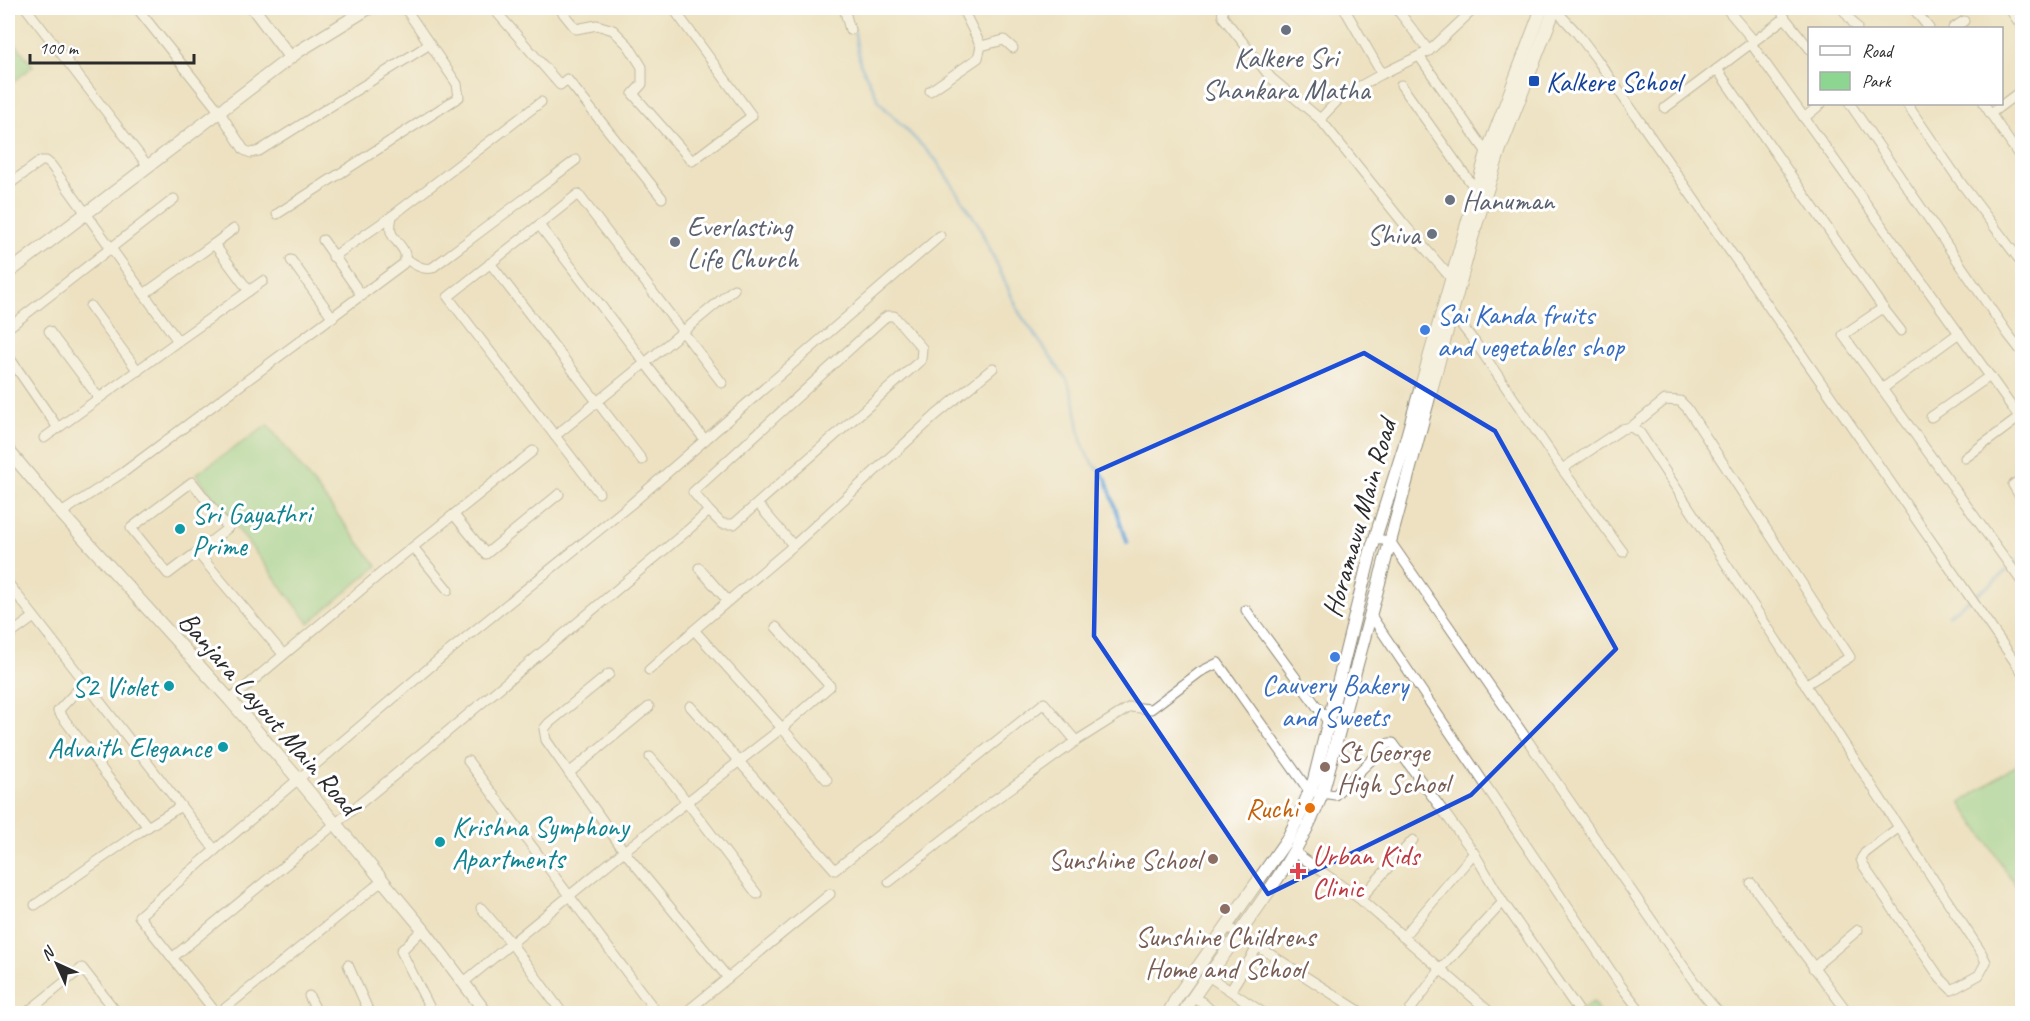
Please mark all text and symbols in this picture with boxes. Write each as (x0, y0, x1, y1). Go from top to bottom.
marker: Kalkere Sri Shankara Matha (1279, 23, 1293, 37)
scale bar (30, 27, 194, 65)
legend (1808, 27, 2003, 105)
text: 100 m (39, 37, 80, 59)
place label: Kalkere Sri Shankara Matha (1202, 40, 1371, 107)
text: Road (1862, 40, 1895, 62)
place label: Kalkere School (1546, 64, 1687, 99)
text: Park (1862, 70, 1892, 92)
marker: Kalkere School (1527, 74, 1541, 88)
place label: Hanuman (1462, 183, 1556, 218)
marker: Hanuman (1443, 193, 1457, 207)
place label: Everlasting Life Church (687, 209, 799, 276)
place label: Shiva (1367, 217, 1422, 252)
marker: Shiva (1425, 227, 1439, 241)
marker: Everlasting Life Church (668, 235, 682, 249)
place label: Sai Kanda fruits and vegetables shop (1437, 297, 1625, 364)
marker: Sai Kanda fruits and vegetables shop (1418, 323, 1432, 337)
street label: Horamavu Main Road (1314, 411, 1405, 621)
place label: Sri Gayathri Prime (192, 496, 315, 563)
marker: Sri Gayathri Prime (173, 522, 187, 536)
street label: Banjara Layout Main Road (171, 604, 370, 825)
marker: Cauvery Bakery and Sweets (1328, 650, 1342, 664)
place label: Cauvery Bakery and Sweets (1262, 667, 1411, 734)
place label: S2 Violet (72, 669, 160, 704)
marker: S2 Violet (162, 679, 176, 693)
place label: Advaith Elegance (48, 730, 213, 765)
place label: St George High School (1337, 734, 1455, 801)
marker: Advaith Elegance (216, 740, 230, 754)
marker: St George High School (1318, 760, 1332, 774)
place label: Ruchi (1246, 791, 1302, 826)
marker: Ruchi (1303, 801, 1317, 815)
place label: Krishna Symphony Apartments (452, 809, 631, 876)
marker: Krishna Symphony Apartments (433, 835, 447, 849)
place label: Urban Kids Clinic (1312, 838, 1422, 905)
place label: Sunshine School (1048, 842, 1206, 877)
marker: Sunshine School (1206, 852, 1220, 866)
marker: Urban Kids Clinic (1289, 862, 1307, 880)
marker: Sunshine Childrens Home and School (1218, 902, 1232, 916)
place label: Sunshine Childrens Home and School (1135, 919, 1318, 986)
north arrow (27, 934, 87, 994)
text: N (37, 941, 60, 965)

